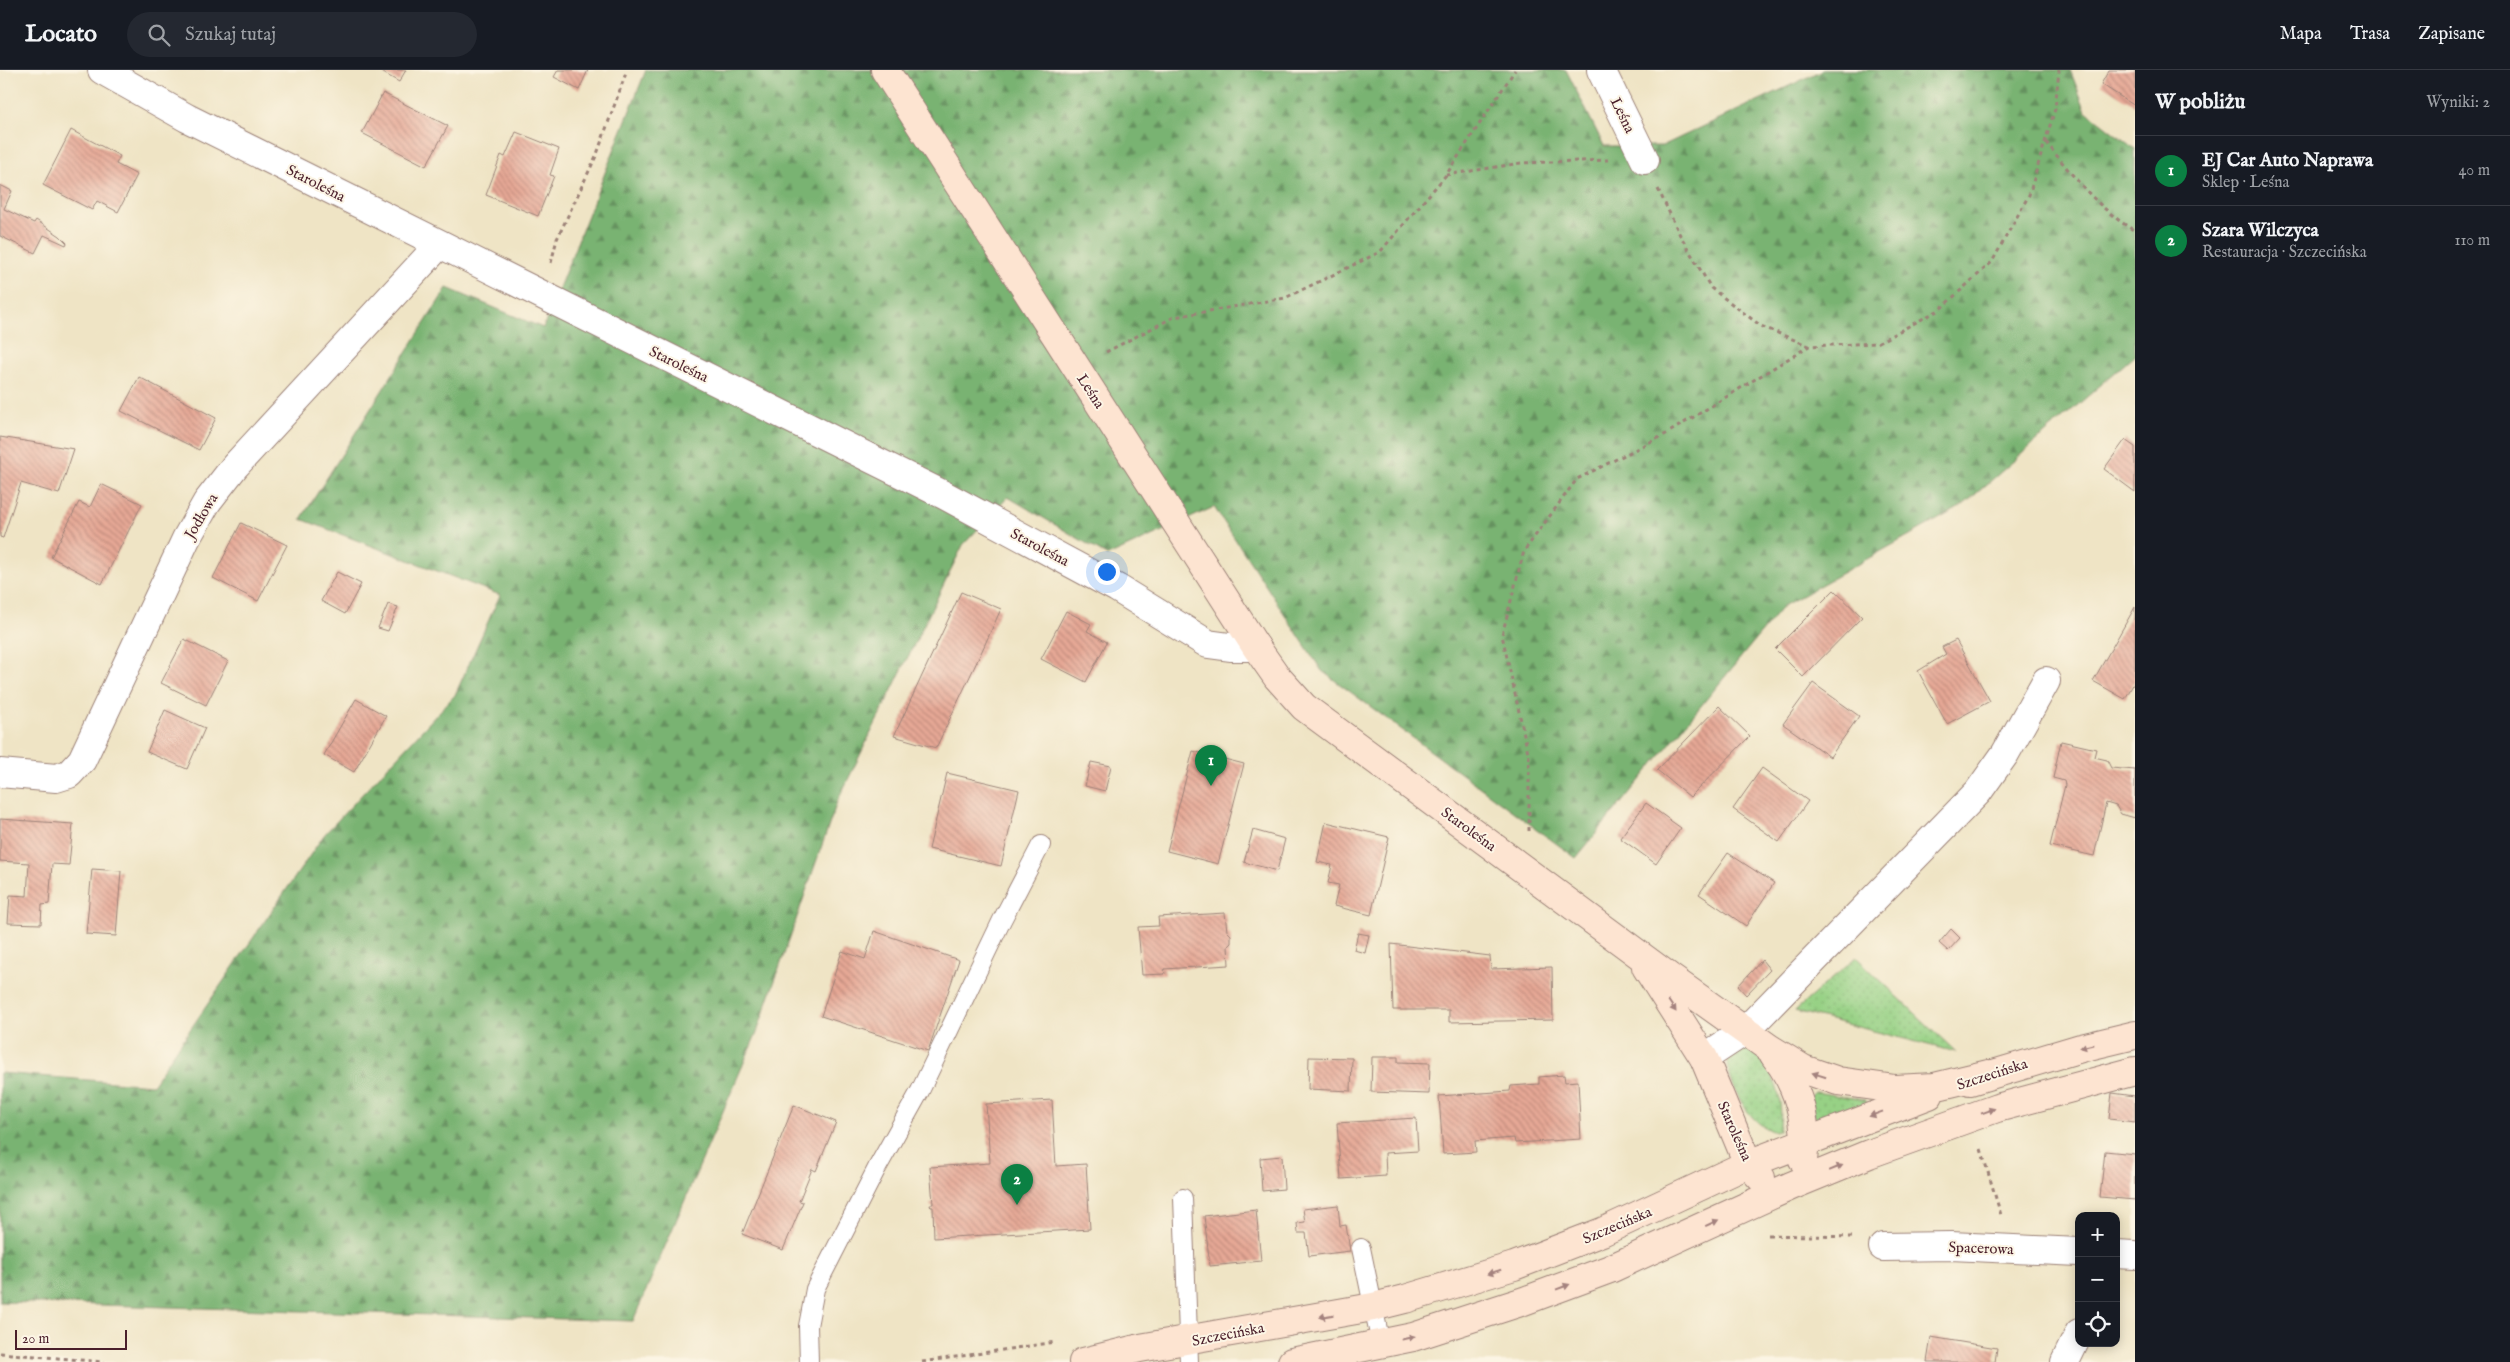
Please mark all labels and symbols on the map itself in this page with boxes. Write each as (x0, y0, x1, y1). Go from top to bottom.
street label: Leśna (1606, 94, 1640, 137)
street label: Staroleśna (283, 161, 349, 207)
street label: Staroleśna (646, 342, 712, 387)
street label: Leśna (1072, 370, 1109, 413)
street label: Jodłowa (179, 489, 223, 544)
street label: Staroleśna (1007, 524, 1073, 571)
your location (1094, 559, 1120, 585)
pin: 1 (1195, 745, 1227, 786)
street label: Staroleśna (1437, 803, 1500, 856)
one-way arrow (1667, 1000, 1677, 1013)
one-way arrow (2080, 1042, 2095, 1050)
street label: Szczecińska (1954, 1054, 2030, 1095)
one-way arrow (1812, 1070, 1827, 1078)
street label: Staroleśna (1713, 1098, 1756, 1165)
one-way arrow (1981, 1107, 1996, 1115)
one-way arrow (1868, 1110, 1883, 1118)
one-way arrow (1829, 1163, 1843, 1171)
pin: 2 (1001, 1164, 1033, 1205)
street label: Szczecińska (1580, 1202, 1655, 1248)
one-way arrow (1705, 1219, 1719, 1227)
street label: Spacerowa (1948, 1238, 2015, 1259)
one-way arrow (1487, 1269, 1502, 1277)
one-way arrow (1555, 1283, 1570, 1290)
one-way arrow (1318, 1312, 1333, 1320)
street label: Szczecińska (1190, 1318, 1266, 1351)
scale bar (15, 1327, 128, 1350)
one-way arrow (1401, 1334, 1416, 1342)

